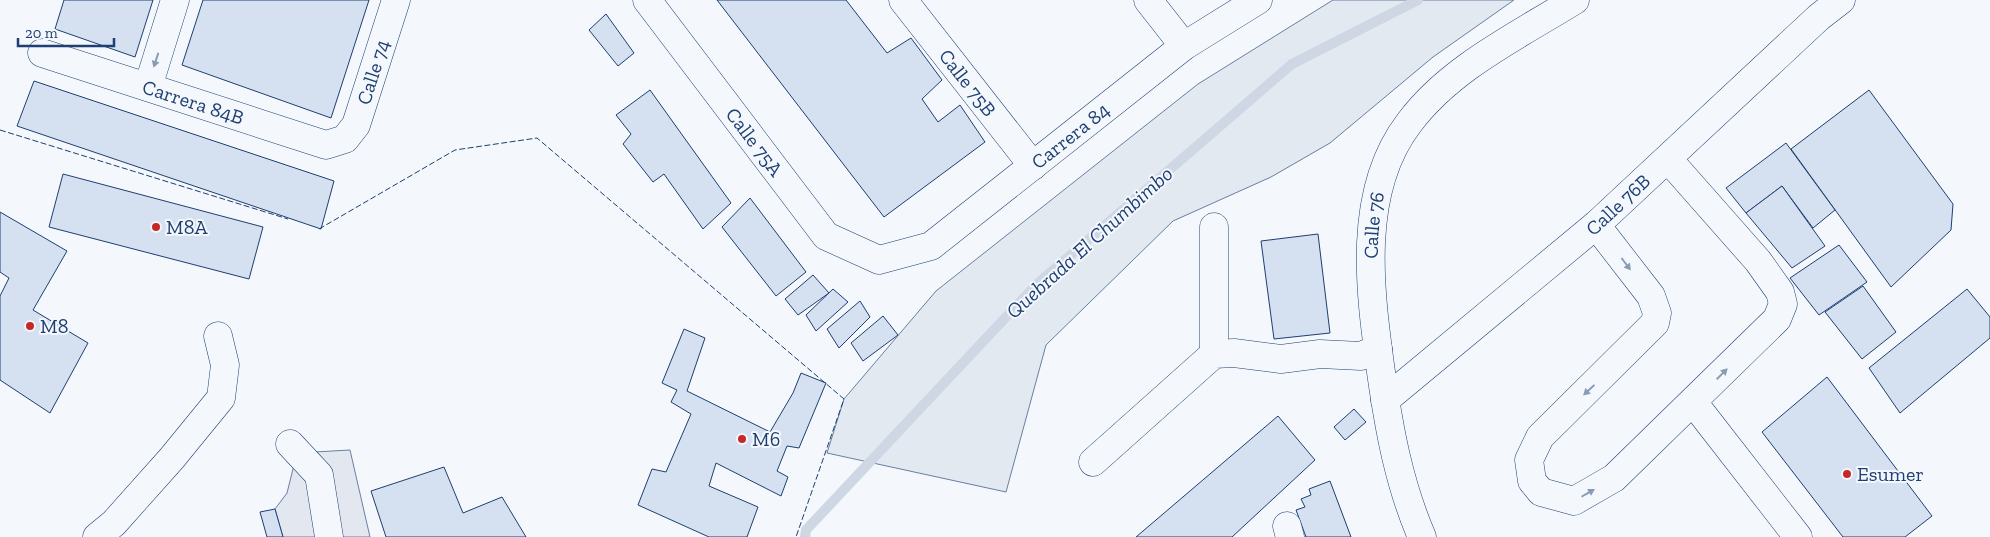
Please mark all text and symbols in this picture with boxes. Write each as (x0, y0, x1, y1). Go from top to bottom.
scale bar (18, 15, 114, 47)
text: 20 m (25, 24, 58, 42)
street label: Calle 74 (351, 36, 395, 107)
street label: Calle 75B (934, 44, 1002, 121)
one-way arrow (152, 53, 160, 68)
street label: Carrera 84B (140, 74, 247, 130)
street label: Carrera 84 (1027, 97, 1115, 174)
street label: Calle 75A (721, 103, 789, 182)
water label: Quebrada El Chumbimbo (1001, 161, 1177, 323)
street label: Calle 76B (1581, 169, 1655, 240)
street label: Calle 76 (1359, 190, 1389, 259)
place label: M8A (166, 215, 208, 239)
marker: M8A (150, 221, 162, 233)
one-way arrow (1621, 257, 1631, 271)
place label: M8 (40, 314, 68, 338)
marker: M8 (24, 320, 36, 332)
one-way arrow (1716, 368, 1728, 380)
one-way arrow (1583, 384, 1595, 396)
place label: M6 (752, 427, 780, 451)
marker: M6 (736, 433, 748, 445)
place label: Esumer (1857, 462, 1924, 486)
marker: Esumer (1841, 468, 1853, 480)
one-way arrow (1582, 488, 1595, 497)

